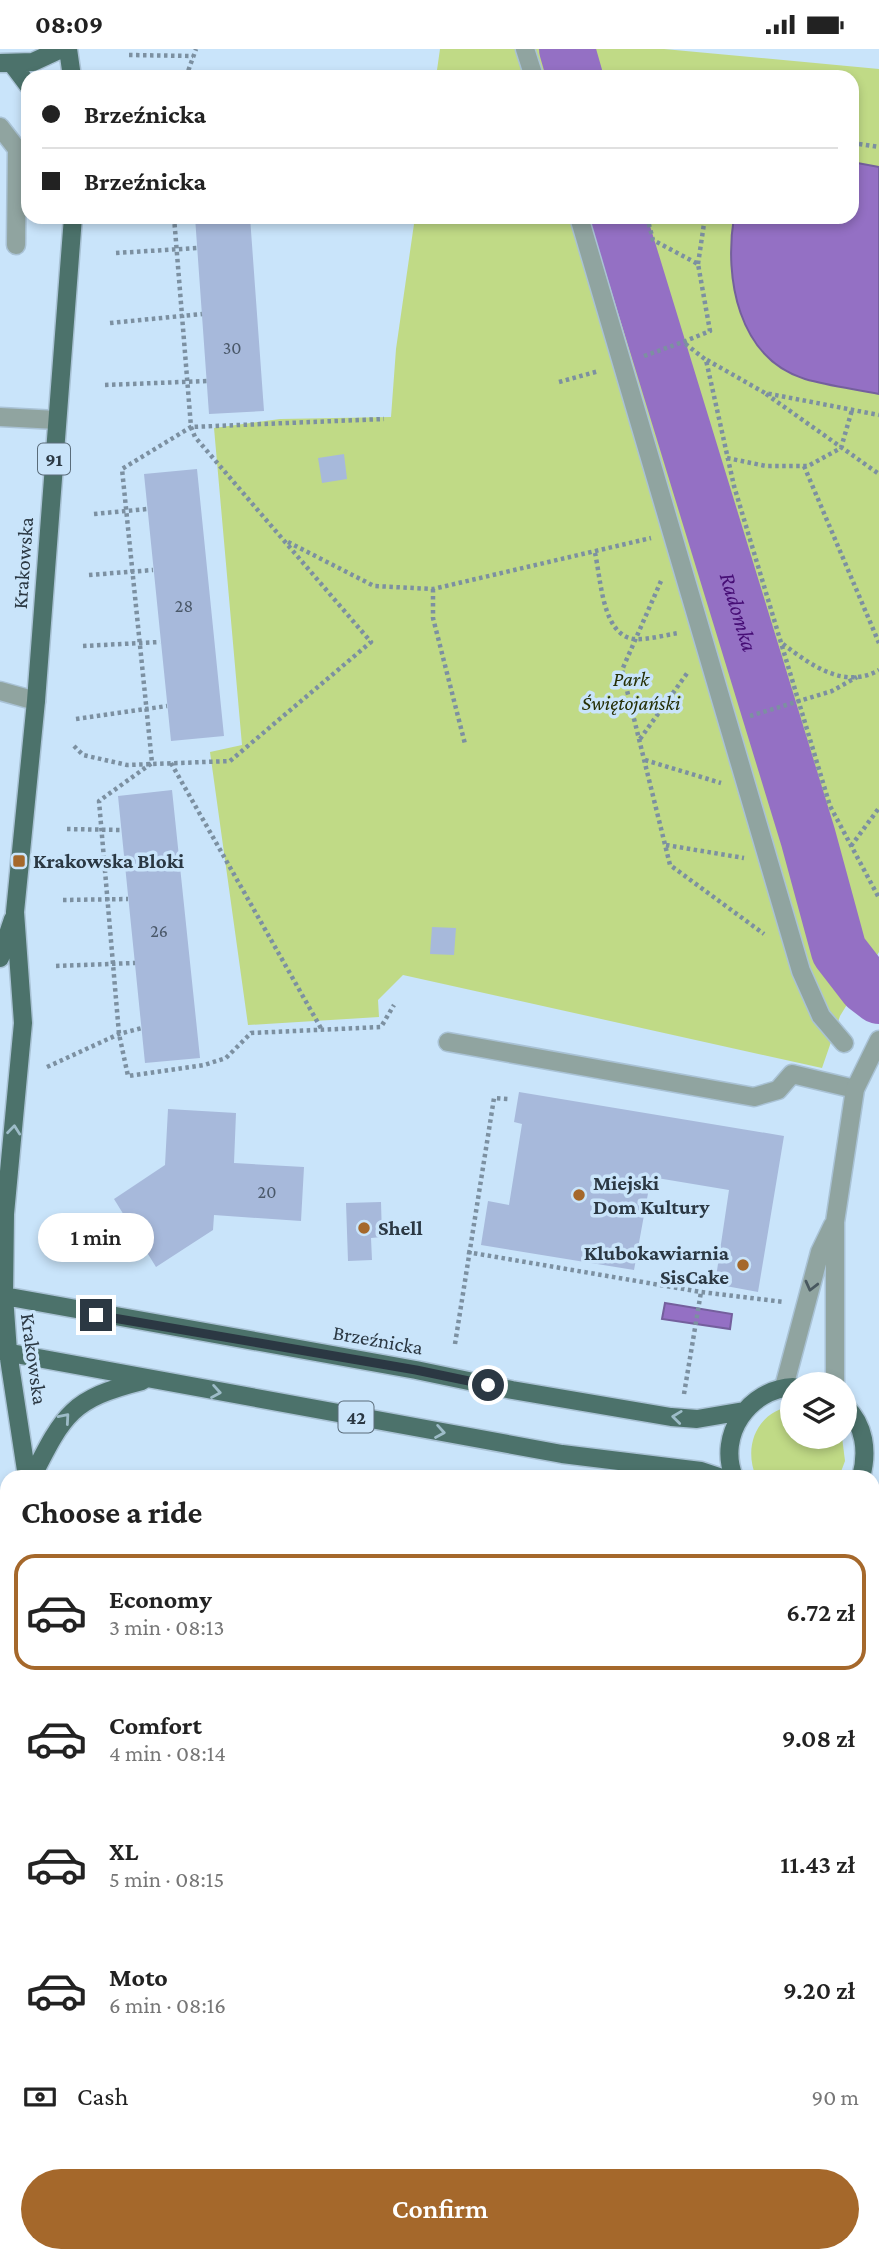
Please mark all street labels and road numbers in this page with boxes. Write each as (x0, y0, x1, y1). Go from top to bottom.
road number: 91 (38, 443, 70, 475)
street label: Krakowska (8, 516, 38, 610)
street label: Krakowska (16, 1312, 52, 1407)
street label: Brzeźnicka (331, 1320, 425, 1360)
road number: 42 (338, 1401, 374, 1433)

